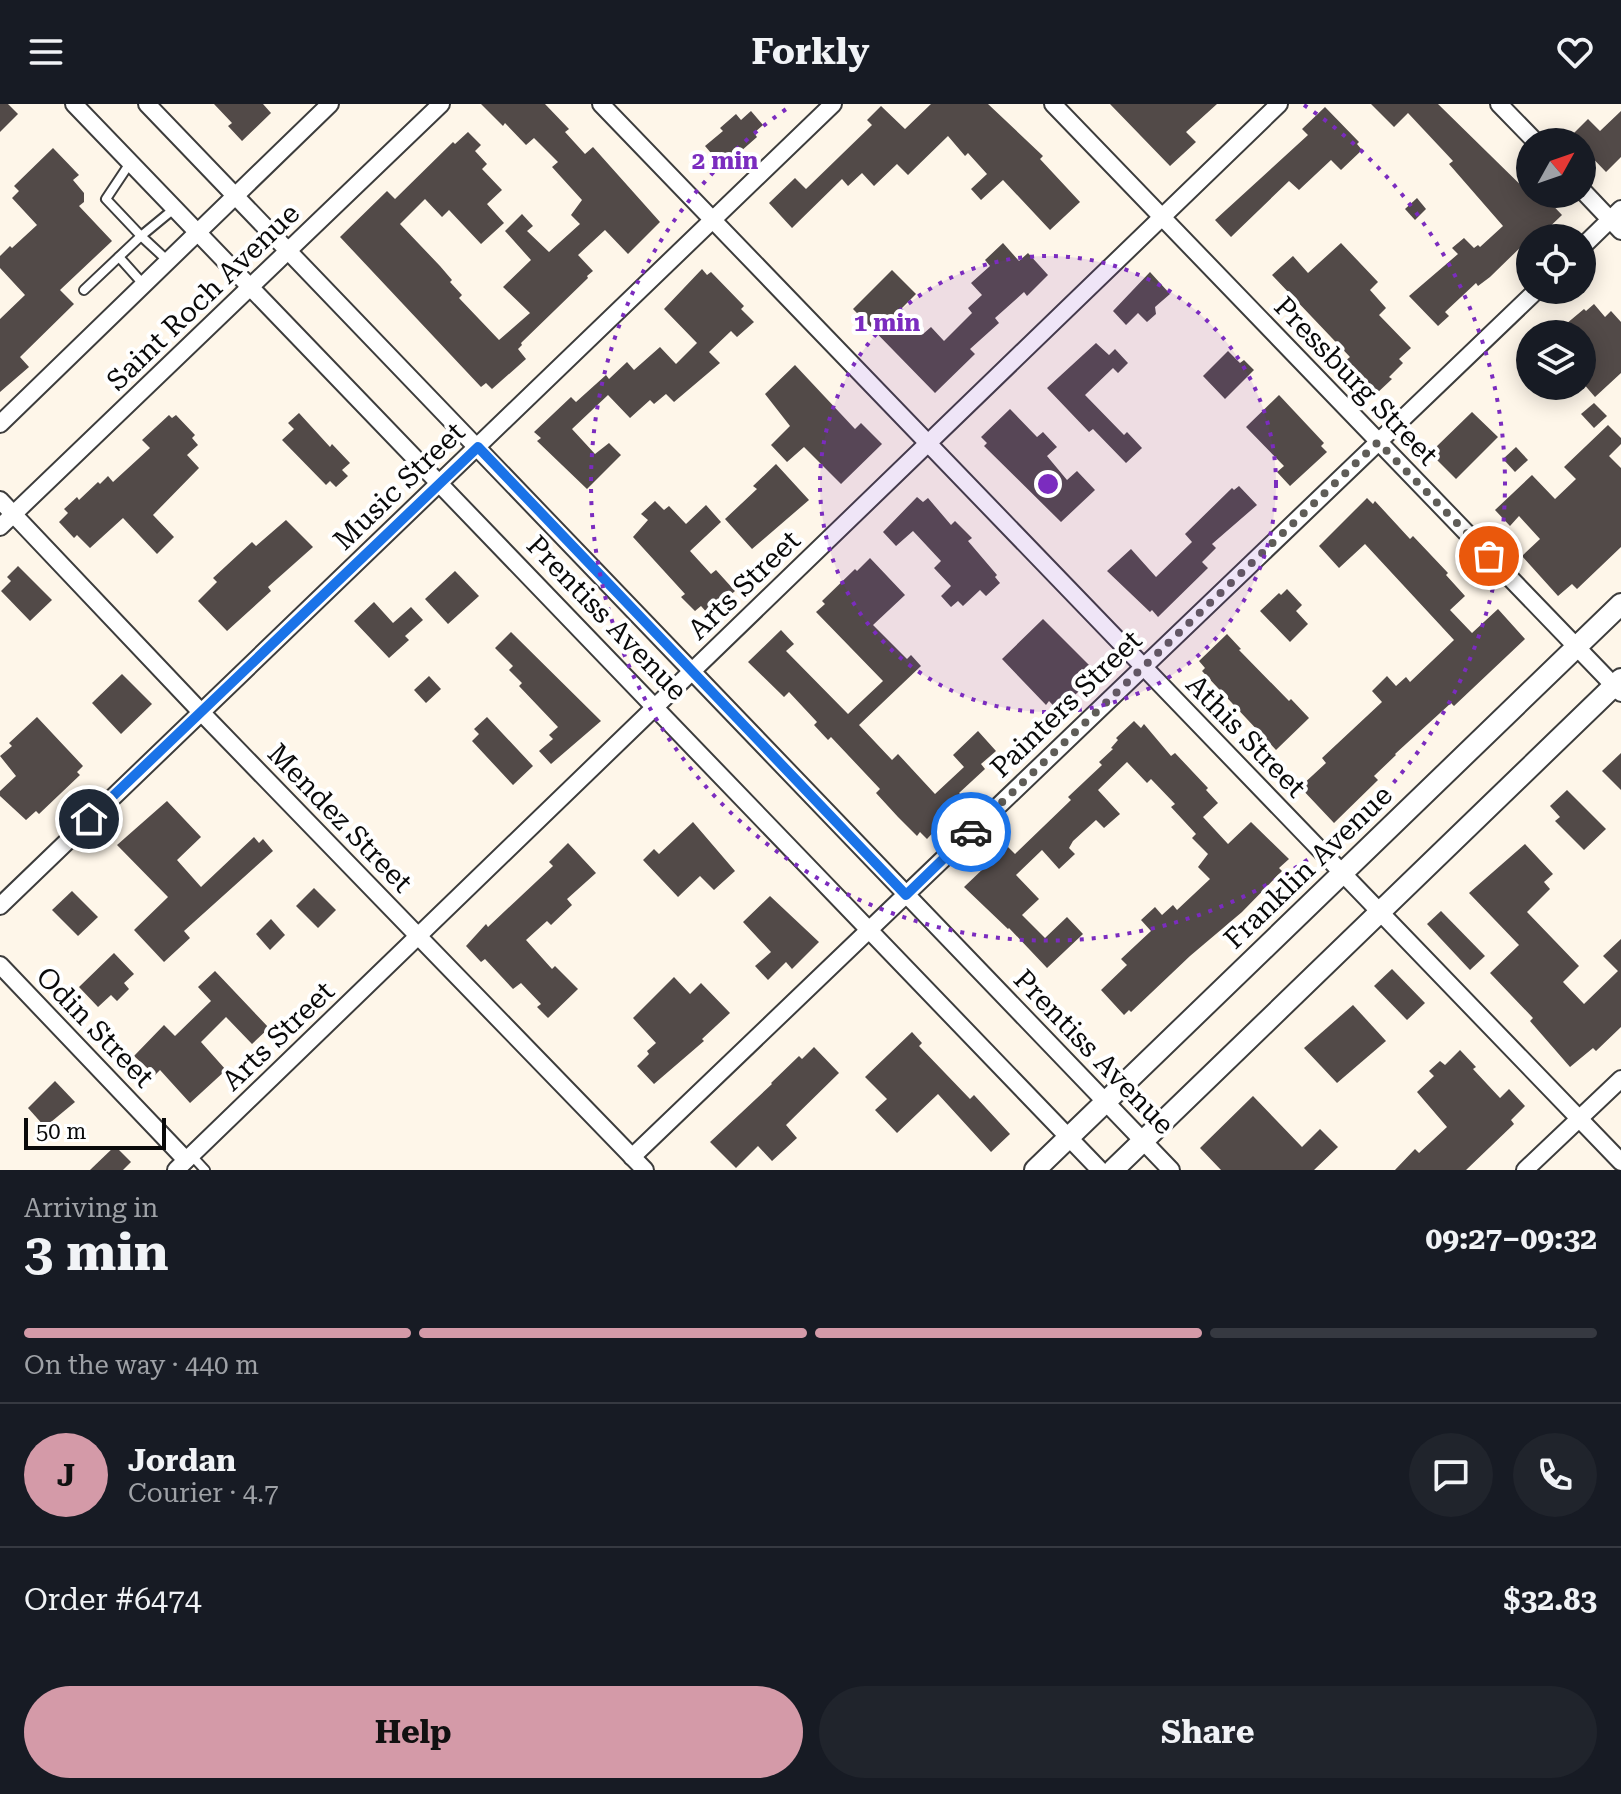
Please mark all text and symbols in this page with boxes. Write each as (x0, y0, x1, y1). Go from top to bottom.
icon: menu (24, 30, 68, 74)
icon: heart (1553, 30, 1597, 74)
text: Forkly (752, 31, 869, 73)
north arrow (1516, 128, 1596, 208)
map controls (1516, 128, 1596, 400)
text: 2 min (692, 147, 758, 175)
street label: Saint Roch Avenue (100, 197, 306, 397)
button: locate (1516, 224, 1596, 304)
street label: Pressburg Street (1267, 290, 1445, 472)
text: 1 min (854, 309, 920, 337)
button: layers (1516, 320, 1596, 400)
street label: Music Street (327, 415, 471, 557)
centre of rings (1034, 470, 1062, 498)
pin (1455, 522, 1523, 590)
street label: Arts Street (681, 524, 807, 646)
street label: Prentiss Avenue (520, 529, 694, 707)
icon: bag (1467, 534, 1511, 578)
street label: Painters Street (984, 624, 1148, 784)
street label: Athis Street (1179, 668, 1313, 804)
street label: Mendez Street (261, 737, 419, 899)
street label: Franklin Avenue (1217, 778, 1399, 956)
pin (55, 785, 123, 853)
courier (931, 792, 1011, 872)
icon: home (67, 797, 111, 841)
icon: car (949, 810, 993, 854)
street label: Odin Street (29, 960, 161, 1094)
street label: Prentiss Avenue (1007, 963, 1181, 1141)
street label: Arts Street (215, 975, 341, 1097)
scale bar (24, 1114, 166, 1150)
text: 50 m (36, 1119, 86, 1144)
text: Arriving in (24, 1193, 158, 1223)
text: 09:27–09:32 (1425, 1221, 1597, 1256)
text: 3 min (24, 1222, 169, 1283)
text: On the way · 440 m (24, 1350, 259, 1380)
button: chat (1409, 1433, 1493, 1517)
button: phone (1513, 1433, 1597, 1517)
text: Jordan (128, 1443, 236, 1478)
text: J (57, 1458, 75, 1493)
text: Courier · 4.7 (128, 1478, 278, 1508)
text: Order #6474 (24, 1582, 202, 1617)
text: $32.83 (1504, 1582, 1597, 1617)
button: Help (24, 1686, 803, 1778)
button: Share (819, 1686, 1597, 1778)

